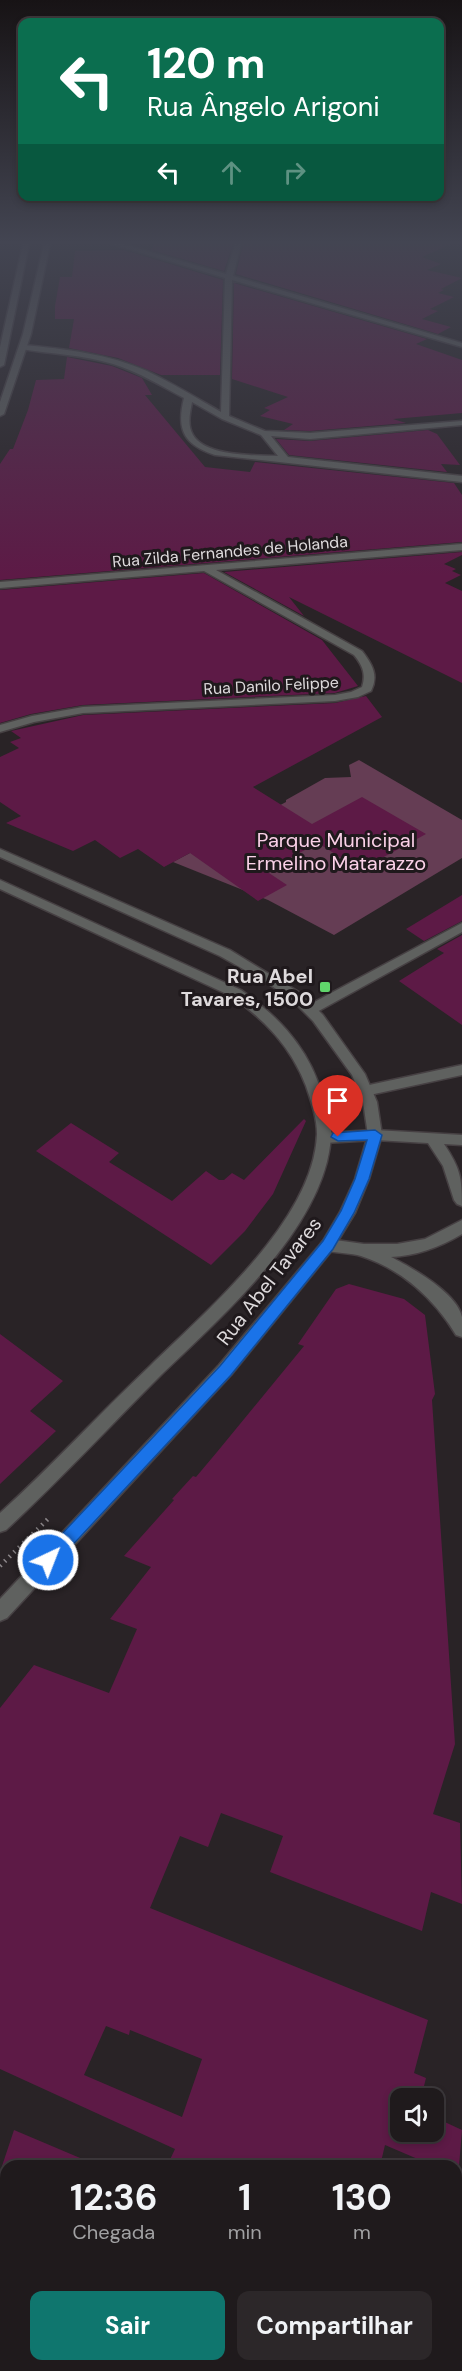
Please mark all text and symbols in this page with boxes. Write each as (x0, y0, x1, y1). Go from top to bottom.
text: 120 m (147, 36, 265, 91)
icon: left (48, 42, 126, 120)
text: Rua Ângelo Arigoni (147, 89, 380, 124)
icon: left (152, 156, 185, 189)
icon: ahead (215, 156, 248, 189)
icon: right (278, 156, 311, 189)
street label: Rua Zilda Fernandes de Holanda (111, 531, 349, 572)
street label: Rua Danilo Felippe (203, 671, 339, 700)
park label: Parque Municipal Ermelino Matarazzo (246, 827, 426, 876)
place label: Rua Abel Tavares, 1500 (181, 963, 313, 1012)
marker: Rua Abel Tavares, 1500 (318, 980, 332, 994)
pin (312, 1075, 363, 1137)
icon: arrive (321, 1084, 354, 1117)
street label: Rua Abel Tavares (211, 1212, 327, 1350)
position arrow (16, 1528, 80, 1592)
map controls (390, 2088, 444, 2142)
button: sound (390, 2088, 444, 2142)
text: 12:36 (70, 2174, 158, 2221)
text: 1 (238, 2174, 251, 2221)
text: 130 (332, 2174, 392, 2221)
text: Chegada (73, 2219, 155, 2245)
text: min (228, 2219, 262, 2245)
text: m (353, 2219, 371, 2245)
button: Sair (30, 2291, 225, 2360)
button: Compartilhar (237, 2291, 432, 2360)

